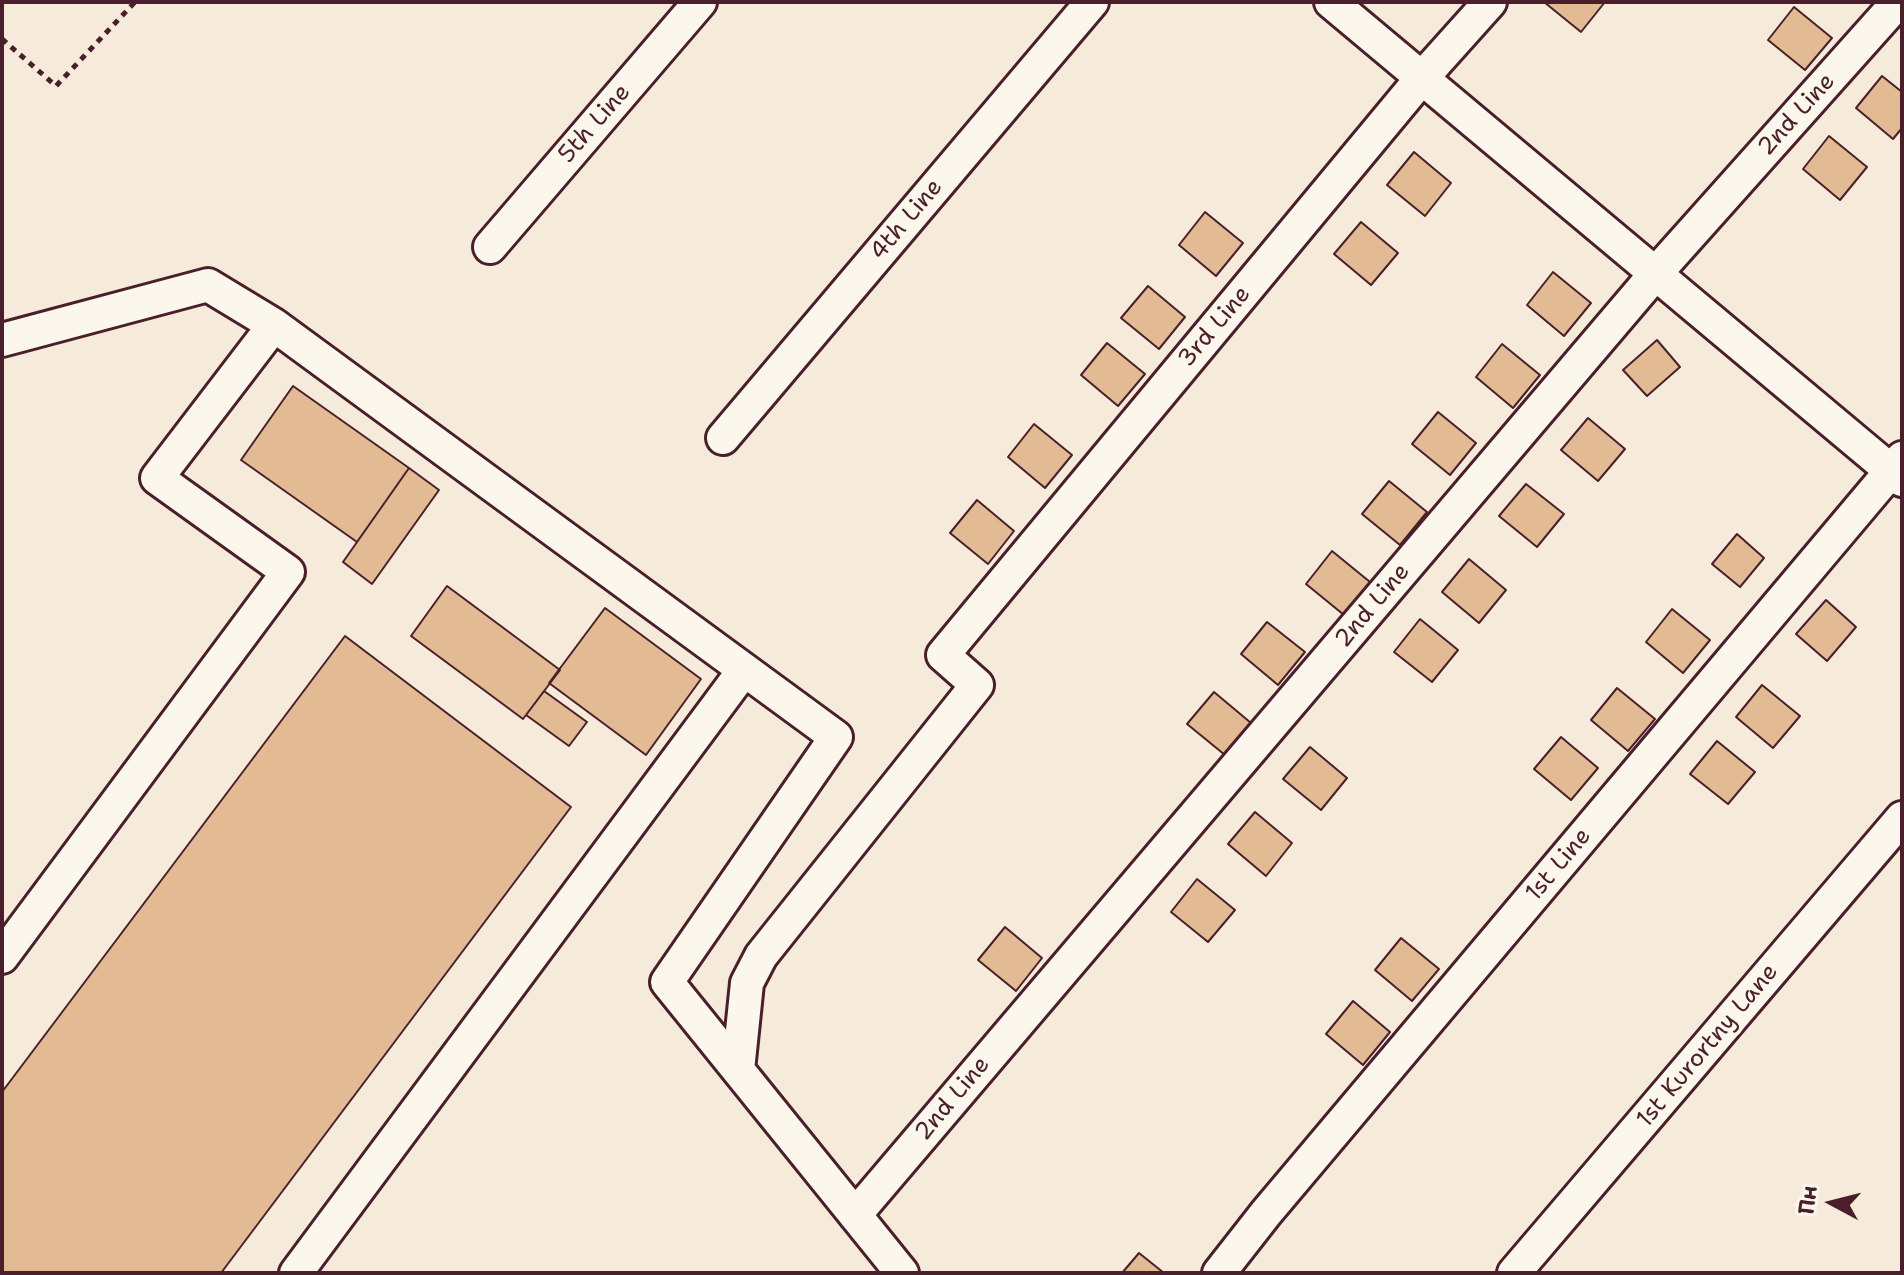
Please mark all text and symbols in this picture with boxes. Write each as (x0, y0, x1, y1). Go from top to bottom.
street label: 2nd Line (1752, 68, 1842, 162)
street label: 5th Line (553, 79, 637, 169)
street label: 4th Line (865, 174, 949, 266)
street label: 3rd Line (1173, 281, 1257, 373)
street label: 2nd Line (1329, 558, 1417, 654)
street label: 1st Line (1520, 823, 1598, 907)
street label: 1st Kurortny Lane (1631, 958, 1785, 1134)
street label: 2nd Line (909, 1051, 997, 1147)
north arrow (1792, 1163, 1872, 1243)
text: Пн (1792, 1184, 1824, 1216)

